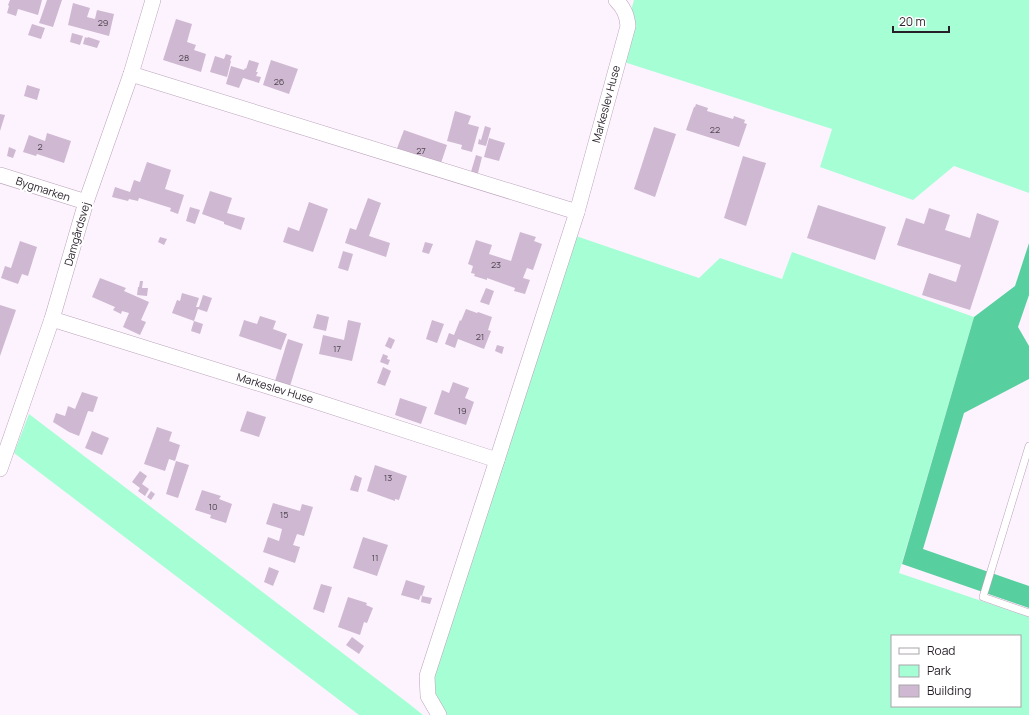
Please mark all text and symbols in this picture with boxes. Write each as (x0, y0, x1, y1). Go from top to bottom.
scale bar (893, 8, 949, 34)
text: 20 m (899, 13, 926, 30)
house number: 29 (98, 16, 108, 29)
house number: 28 (179, 51, 189, 64)
street label: Markeslev Huse (588, 63, 623, 144)
house number: 26 (274, 75, 285, 88)
house number: 22 (710, 123, 720, 136)
house number: 2 (37, 140, 43, 153)
house number: 27 (416, 144, 426, 157)
street label: Bygmarken (14, 173, 72, 204)
street label: Damgårdsvej (60, 200, 93, 268)
house number: 23 (491, 258, 501, 271)
house number: 21 (476, 330, 484, 343)
house number: 17 (333, 342, 341, 355)
street label: Markeslev Huse (235, 369, 316, 407)
house number: 19 (457, 404, 467, 417)
house number: 13 (384, 471, 392, 484)
house number: 10 (209, 500, 218, 513)
house number: 15 (280, 508, 288, 521)
house number: 11 (371, 551, 379, 564)
legend (891, 635, 1021, 707)
text: Road (927, 642, 955, 659)
text: Park (927, 662, 952, 679)
text: Building (927, 682, 971, 699)

